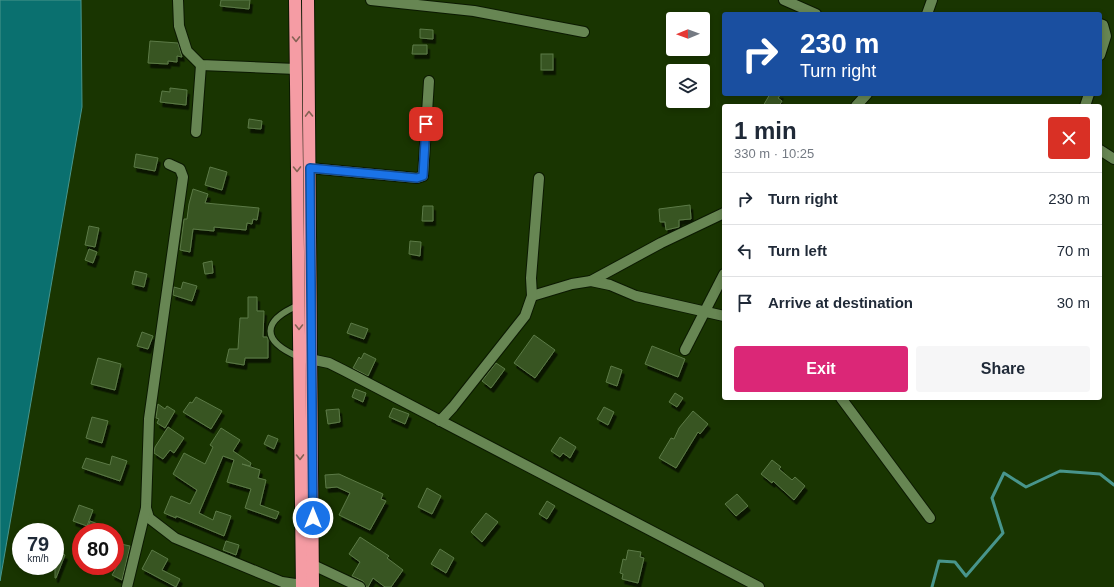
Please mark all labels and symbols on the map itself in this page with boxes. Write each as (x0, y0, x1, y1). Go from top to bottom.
north arrow (666, 12, 710, 56)
one-way arrow (292, 36, 300, 42)
pin (409, 107, 443, 141)
one-way arrow (305, 111, 313, 117)
one-way arrow (293, 166, 301, 172)
one-way arrow (295, 324, 303, 330)
one-way arrow (296, 454, 305, 460)
position arrow (292, 497, 334, 539)
speed limit sign: 80 (72, 523, 124, 575)

